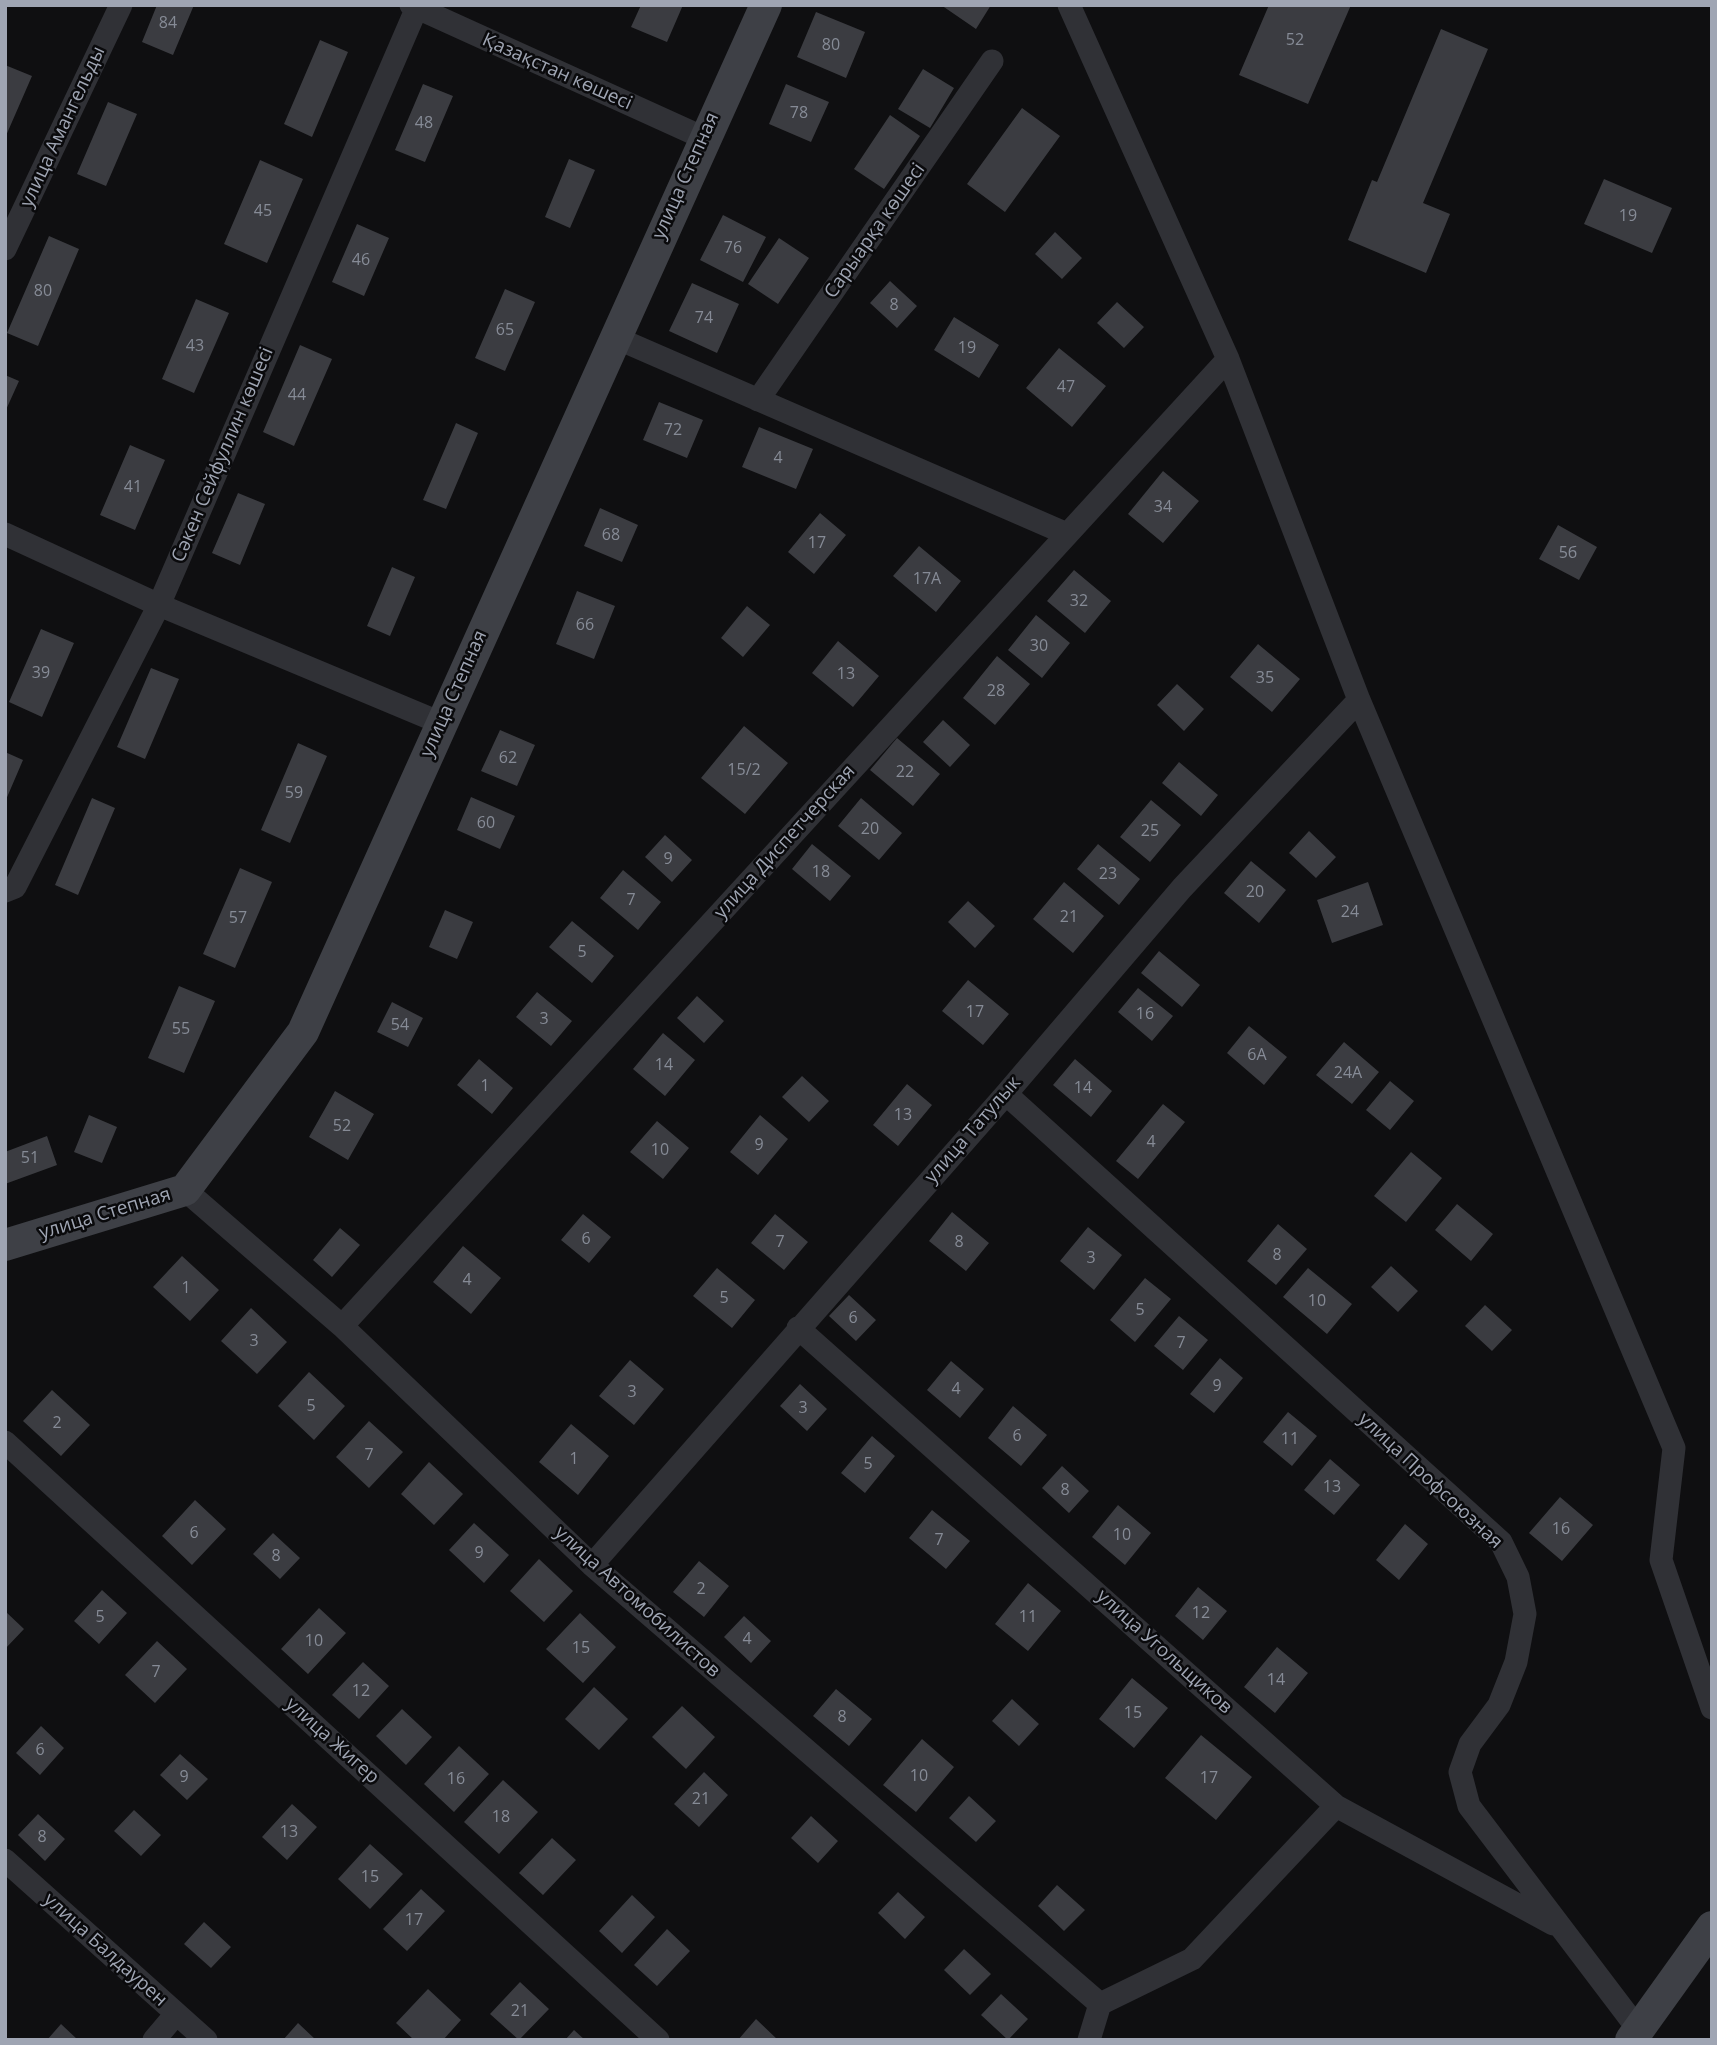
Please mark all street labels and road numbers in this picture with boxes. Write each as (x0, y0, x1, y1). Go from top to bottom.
street label: Қазақстан көшесі (479, 29, 635, 115)
street label: улица Амангельды (16, 43, 110, 211)
street label: улица Степная (648, 109, 724, 243)
street label: Сарыарқа көшесі (820, 159, 930, 303)
street label: Сәкен Сейфуллин көшесі (167, 344, 279, 566)
street label: улица Степная (416, 627, 492, 761)
street label: улица Диспетчерская (710, 760, 860, 924)
street label: улица Татулык (920, 1072, 1026, 1188)
street label: улица Степная (36, 1183, 174, 1245)
street label: улица Профсоюзная (1353, 1408, 1507, 1554)
street label: улица Автомобилистов (549, 1522, 725, 1682)
street label: улица Угольщиков (1092, 1585, 1236, 1719)
street label: улица Жигер (280, 1693, 384, 1789)
street label: улица Балдаурен (39, 1889, 171, 2011)

